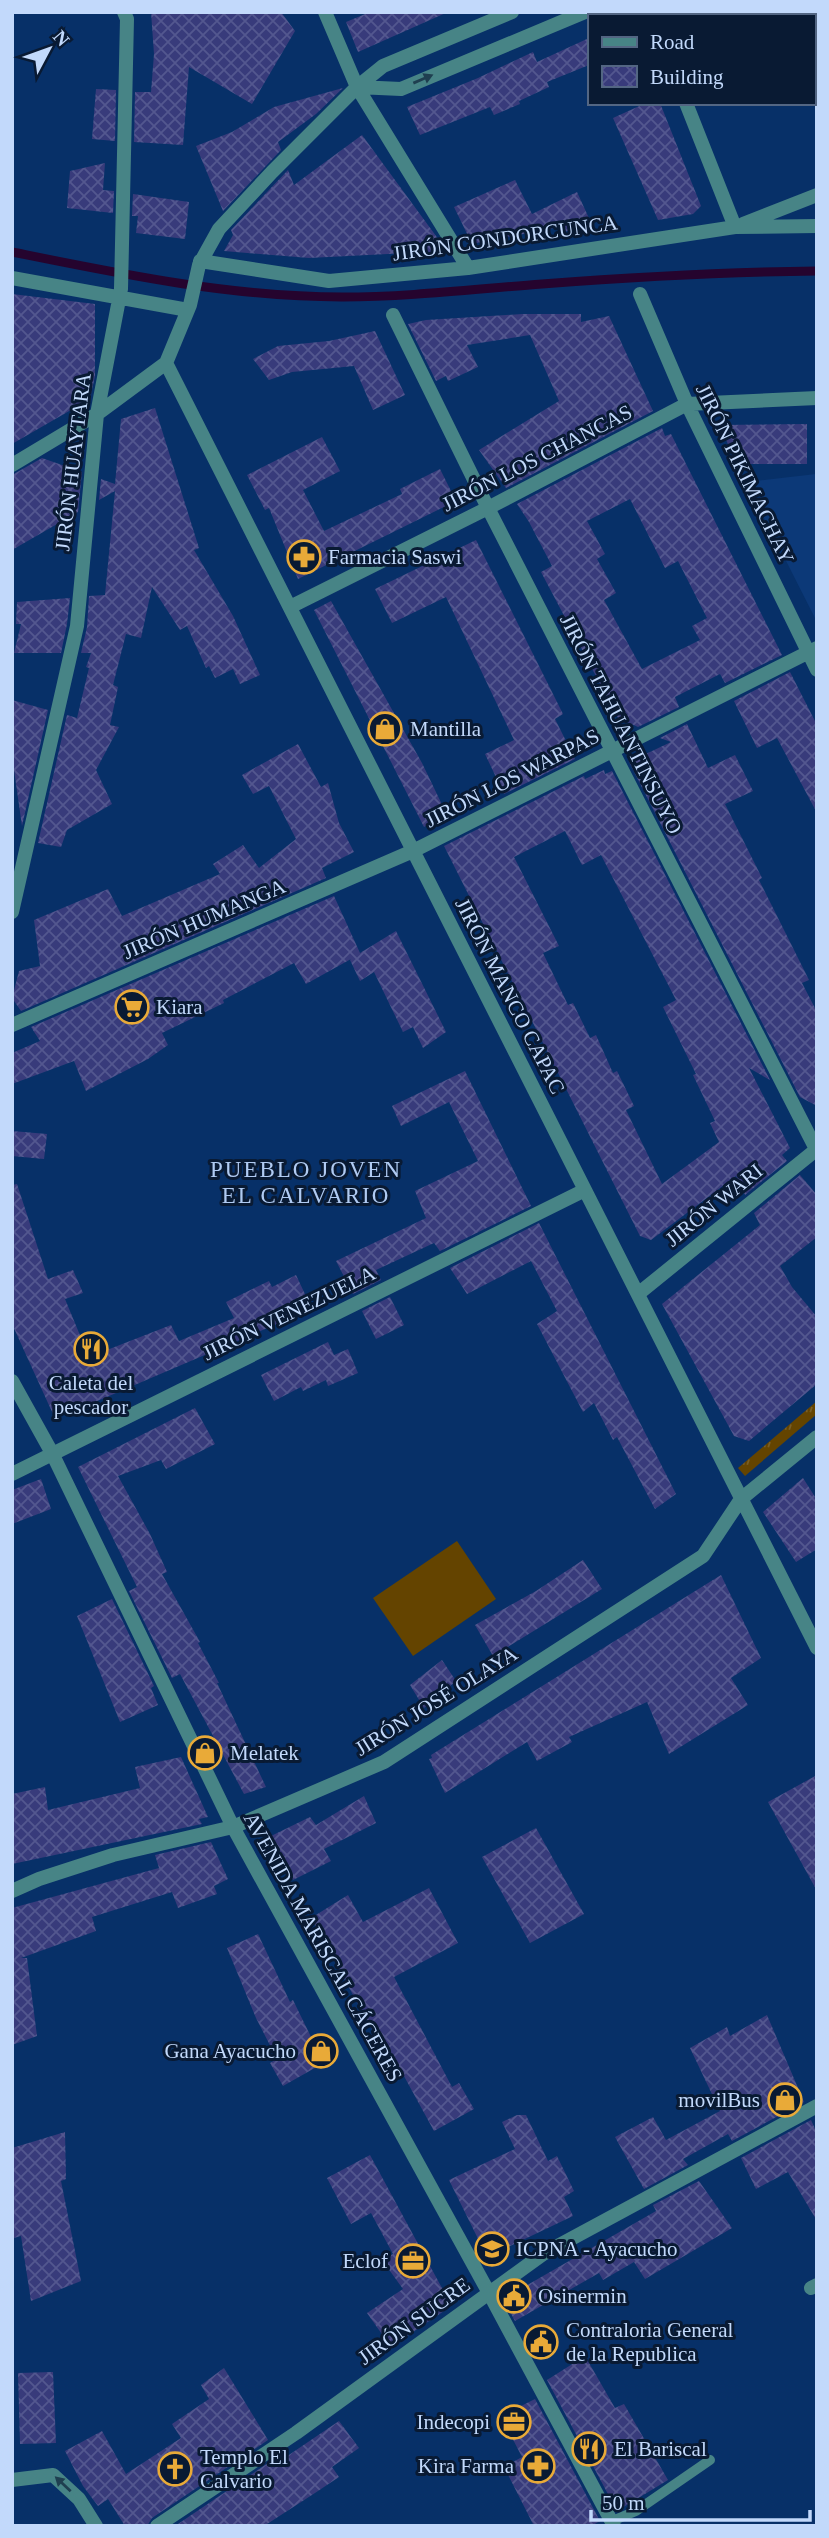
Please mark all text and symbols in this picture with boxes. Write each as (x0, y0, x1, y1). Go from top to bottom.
north arrow (14, 14, 84, 84)
legend (588, 14, 815, 105)
text: N (49, 26, 74, 50)
text: Road (650, 30, 695, 54)
text: Building (650, 65, 724, 89)
one-way arrow (413, 74, 434, 85)
street label: JIRÓN CONDORCUNCA (391, 210, 620, 266)
street label: JIRÓN HUAYTARA (50, 371, 96, 552)
street label: JIRÓN PIKIMACHAY (691, 380, 799, 568)
street label: JIRÓN LOS CHANCAS (438, 400, 636, 516)
pharmacy icon: Farmacia Saswi (285, 538, 323, 576)
place label: Farmacia Saswi (328, 545, 462, 569)
street label: JIRÓN TAHUANTINSUYO (555, 610, 687, 838)
shop icon: Mantilla (366, 710, 404, 748)
place label: Mantilla (410, 717, 482, 741)
street label: JIRÓN LOS WARPAS (421, 724, 603, 832)
street label: JIRÓN HUMANGA (119, 874, 290, 964)
street label: JIRÓN MANCO CAPAC (450, 894, 570, 1098)
supermarket icon: Kiara (113, 988, 151, 1026)
place label: Kiara (156, 995, 203, 1019)
district label: PUEBLO JOVEN EL CALVARIO (210, 1157, 402, 1208)
street label: JIRÓN WARI (661, 1159, 767, 1251)
street label: JIRÓN VENEZUELA (199, 1260, 380, 1365)
restaurant icon: Caleta del pescador (72, 1330, 110, 1368)
place label: Caleta del pescador (49, 1371, 133, 1419)
street label: JIRÓN JOSÉ OLAYA (350, 1641, 522, 1761)
shop icon: Melatek (186, 1734, 224, 1772)
place label: Melatek (230, 1741, 299, 1765)
street label: AVENIDA MARISCAL CÁCERES (239, 1808, 407, 2086)
shop icon: Gana Ayacucho (302, 2032, 340, 2070)
place label: Gana Ayacucho (164, 2039, 296, 2063)
shop icon: movilBus (766, 2081, 804, 2119)
place label: movilBus (678, 2088, 760, 2112)
school or university icon: ICPNA - Ayacucho (473, 2230, 511, 2268)
place label: ICPNA - Ayacucho (516, 2237, 677, 2261)
office icon: Eclof (394, 2242, 432, 2280)
place label: Eclof (343, 2249, 388, 2273)
street label: JIRÓN SUCRE (353, 2272, 475, 2370)
public building icon: Osinermin (495, 2277, 533, 2315)
place label: Osinermin (538, 2284, 627, 2308)
place label: Contraloria General de la Republica (566, 2318, 734, 2366)
public building icon: Contraloria General de la Republica (522, 2323, 560, 2361)
office icon: Indecopi (495, 2403, 533, 2441)
place label: Indecopi (417, 2410, 490, 2434)
restaurant icon: El Bariscal (570, 2430, 608, 2468)
place label: El Bariscal (614, 2437, 707, 2461)
place label: Templo El Calvario (200, 2445, 288, 2493)
pharmacy icon: Kira Farma (519, 2447, 557, 2485)
church icon: Templo El Calvario (156, 2450, 194, 2488)
place label: Kira Farma (418, 2454, 515, 2478)
one-way arrow (54, 2476, 72, 2492)
scale bar (591, 2478, 810, 2522)
text: 50 m (602, 2491, 645, 2515)

